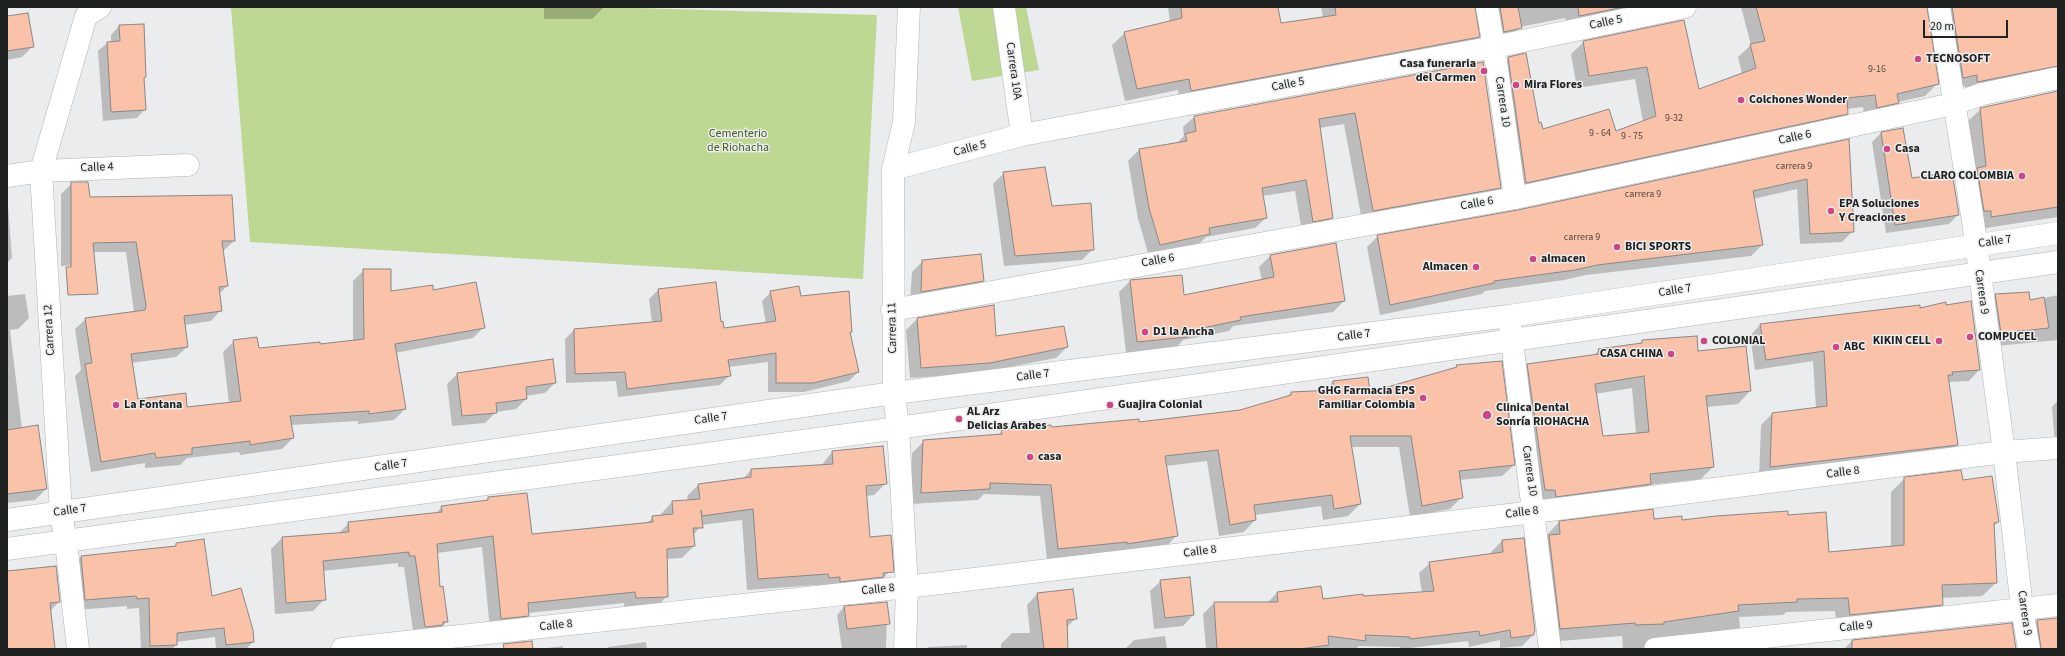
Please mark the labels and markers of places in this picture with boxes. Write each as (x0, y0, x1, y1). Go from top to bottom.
place label: TECNOSOFT (1926, 52, 1990, 66)
marker: TECNOSOFT (1913, 54, 1923, 64)
place label: Casa funeraria del Carmen (1399, 57, 1476, 85)
marker: Casa funeraria del Carmen (1479, 66, 1489, 76)
place label: Mira Flores (1524, 78, 1582, 92)
marker: Mira Flores (1511, 80, 1521, 90)
place label: Colchones Wonder (1749, 93, 1847, 107)
marker: Colchones Wonder (1736, 95, 1746, 105)
place label: Casa (1895, 142, 1920, 156)
marker: Casa (1882, 144, 1892, 154)
place label: CLARO COLOMBIA (1920, 169, 2014, 183)
marker: CLARO COLOMBIA (2017, 171, 2027, 181)
place label: EPA Soluciones Y Creaciones (1839, 197, 1919, 225)
marker: EPA Soluciones Y Creaciones (1826, 206, 1836, 216)
place label: BICI SPORTS (1625, 240, 1691, 254)
marker: BICI SPORTS (1612, 242, 1622, 252)
place label: almacen (1541, 252, 1586, 266)
marker: almacen (1528, 254, 1538, 264)
place label: Almacen (1423, 260, 1468, 274)
marker: Almacen (1471, 262, 1481, 272)
place label: D1 la Ancha (1153, 325, 1214, 339)
marker: D1 la Ancha (1140, 327, 1150, 337)
place label: COMPUCEL (1978, 330, 2037, 344)
marker: COMPUCEL (1965, 332, 1975, 342)
place label: COLONIAL (1712, 334, 1765, 348)
place label: KIKIN CELL (1873, 334, 1931, 348)
marker: COLONIAL (1699, 336, 1709, 346)
marker: KIKIN CELL (1934, 336, 1944, 346)
place label: ABC (1844, 340, 1865, 354)
marker: ABC (1831, 342, 1841, 352)
place label: CASA CHINA (1600, 347, 1663, 361)
marker: CASA CHINA (1666, 349, 1676, 359)
place label: GHG Farmacia EPS Familiar Colombia (1318, 384, 1415, 412)
marker: GHG Farmacia EPS Familiar Colombia (1418, 393, 1428, 403)
place label: La Fontana (124, 398, 182, 412)
place label: Guajira Colonial (1118, 398, 1202, 412)
marker: La Fontana (111, 400, 121, 410)
marker: Guajira Colonial (1105, 400, 1115, 410)
place label: Clinica Dental Sonría RIOHACHA (1496, 401, 1589, 429)
place label: AL Arz Delicias Arabes (967, 405, 1047, 433)
marker: Clinica Dental Sonría RIOHACHA (1481, 409, 1493, 421)
marker: AL Arz Delicias Arabes (954, 414, 964, 424)
place label: casa (1038, 450, 1061, 464)
marker: casa (1025, 452, 1035, 462)

